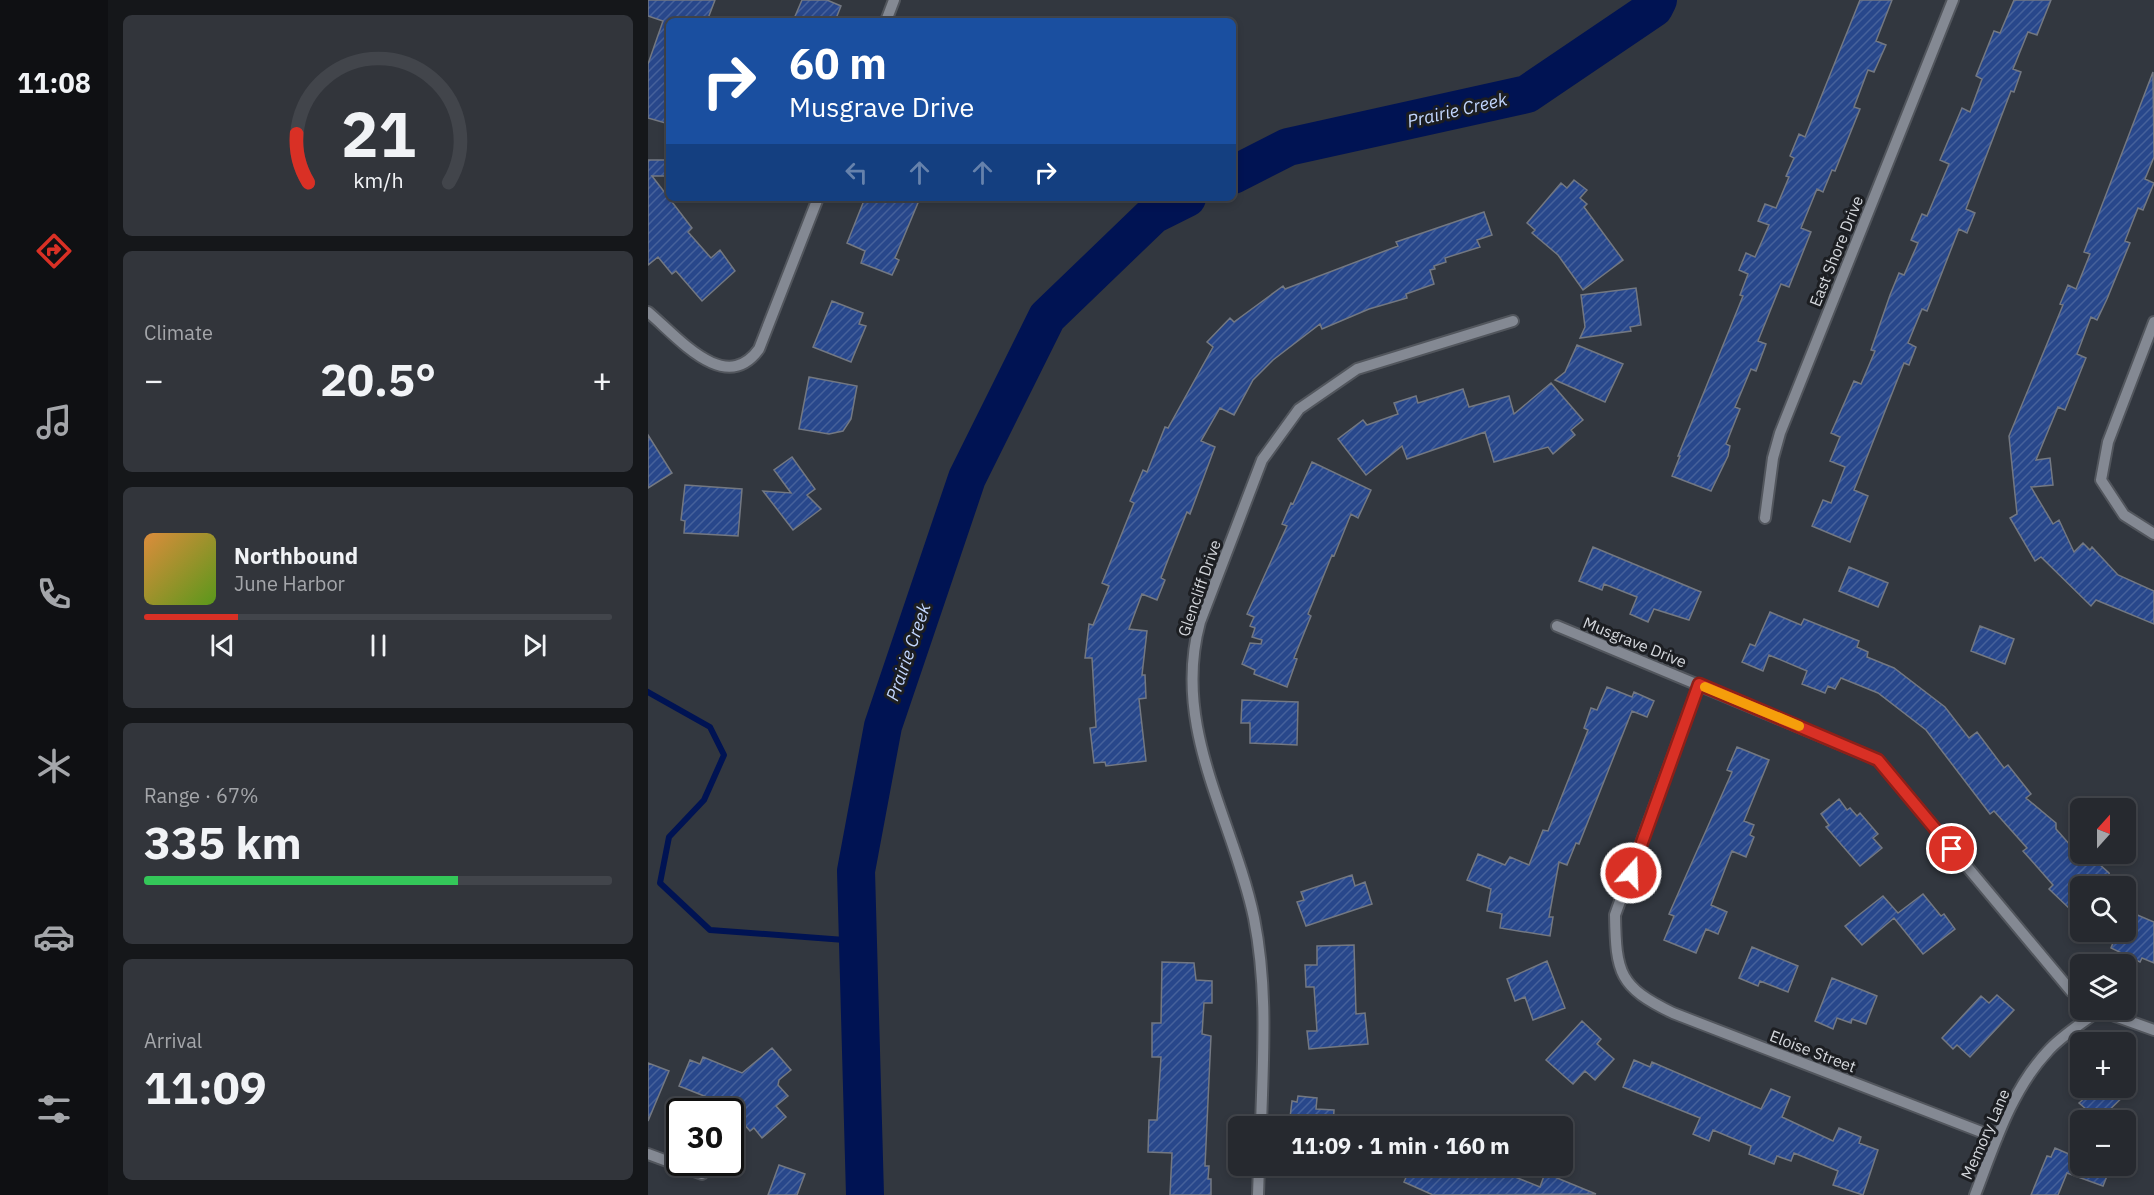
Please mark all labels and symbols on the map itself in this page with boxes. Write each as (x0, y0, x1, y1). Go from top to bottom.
water label: Prairie Creek (1405, 87, 1510, 133)
street label: East Shore Drive (1805, 192, 1867, 309)
street label: Glencliff Drive (1173, 537, 1225, 639)
water label: Prairie Creek (881, 600, 936, 704)
street label: Musgrave Drive (1580, 612, 1690, 672)
north arrow (2070, 798, 2136, 864)
pin (1926, 823, 1977, 874)
position arrow (1599, 841, 1663, 905)
street label: Eloise Street (1767, 1025, 1859, 1077)
street label: Memory Lane (1956, 1085, 2014, 1182)
speed limit sign: 30 (666, 1098, 744, 1176)

